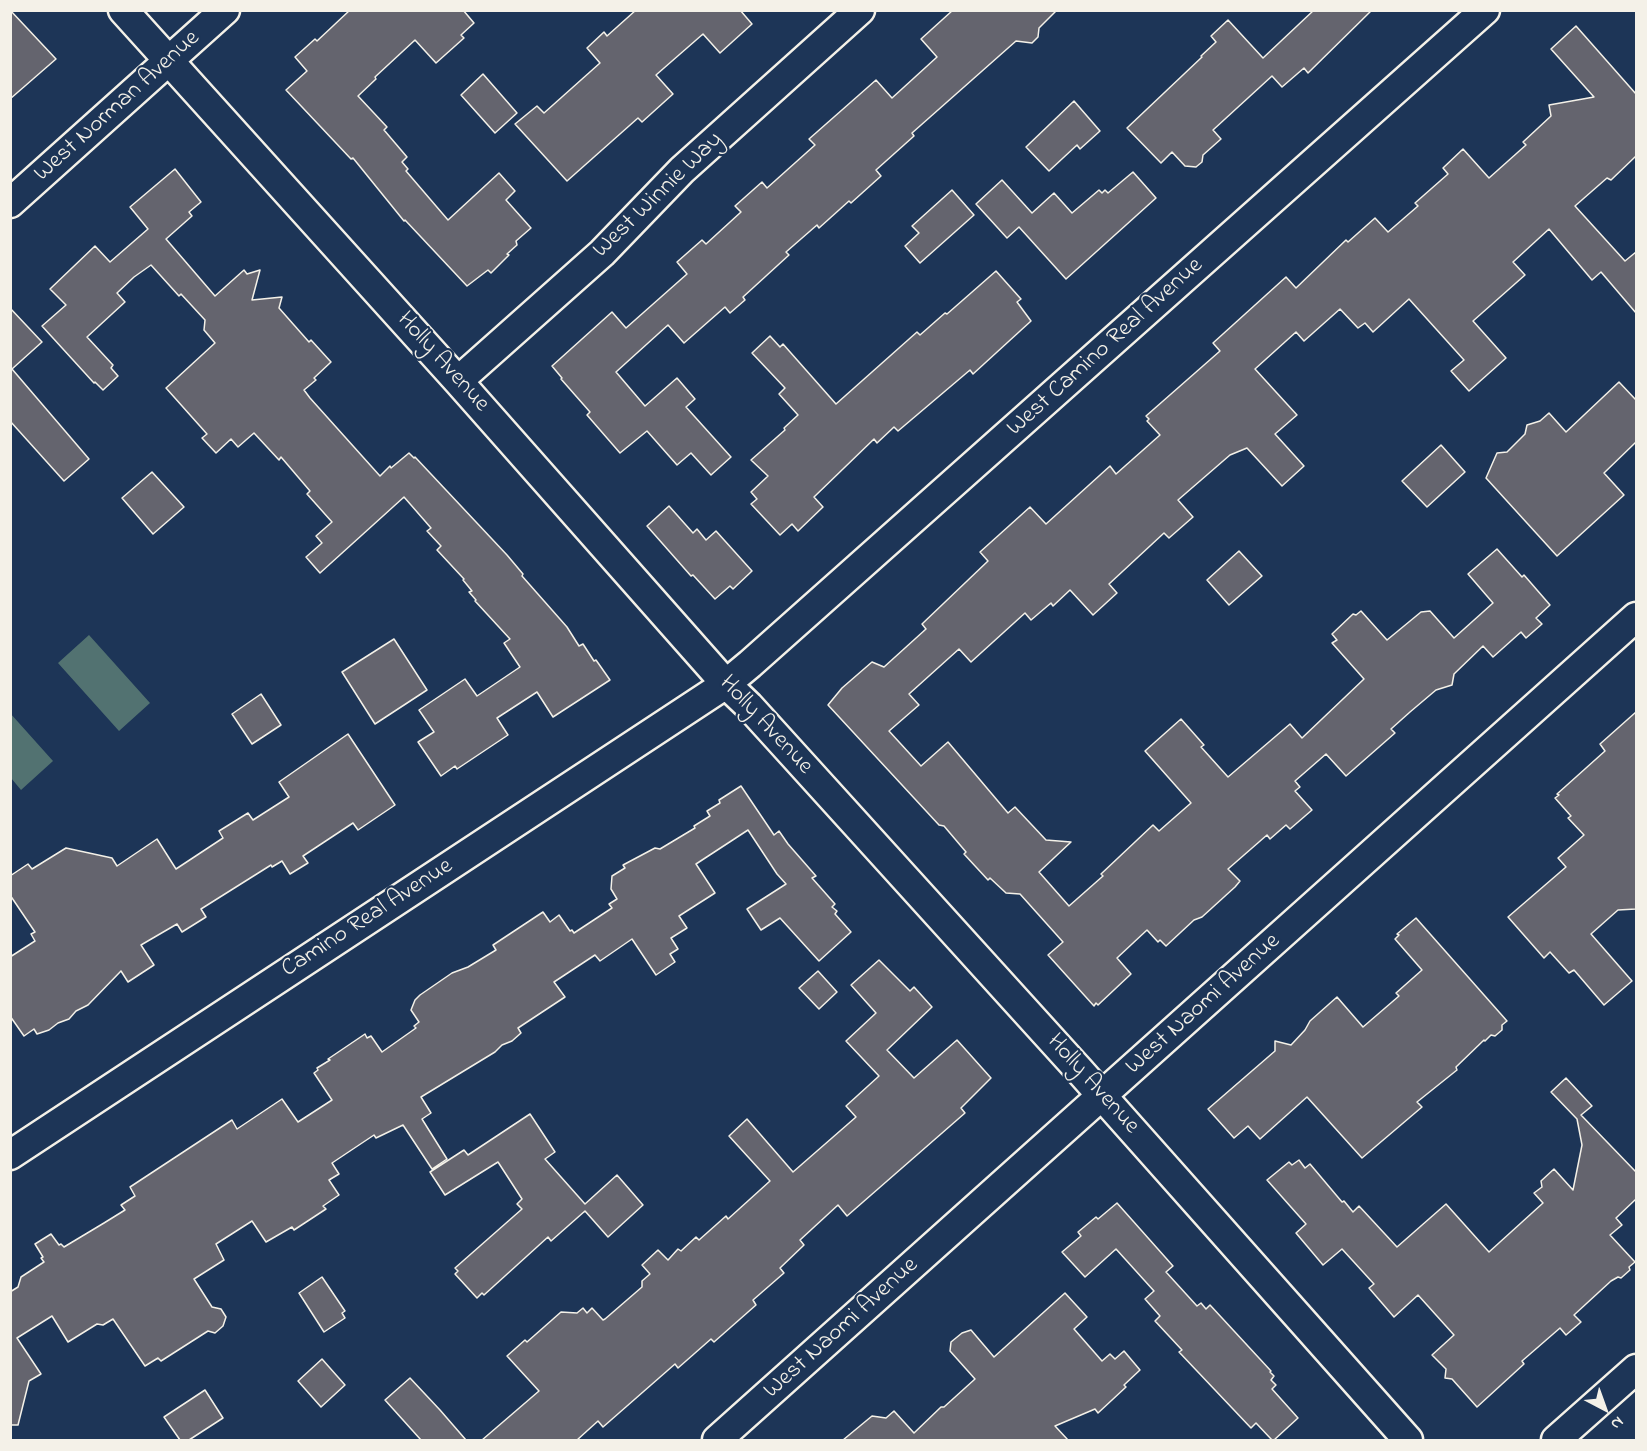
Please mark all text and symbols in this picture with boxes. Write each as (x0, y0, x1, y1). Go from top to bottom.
street label: West Norman Avenue (29, 25, 207, 189)
street label: West Winnie Way (588, 127, 730, 265)
street label: West Camino Real Avenue (1002, 252, 1210, 444)
street label: Holly Avenue (390, 307, 494, 419)
street label: Holly Avenue (712, 671, 818, 781)
street label: Camino Real Avenue (277, 853, 459, 985)
street label: West Naomi Avenue (1121, 928, 1287, 1082)
street label: Holly Avenue (1040, 1029, 1144, 1141)
street label: West Naomi Avenue (759, 1252, 925, 1406)
north arrow (1575, 1379, 1635, 1439)
text: N (1605, 1410, 1629, 1435)

